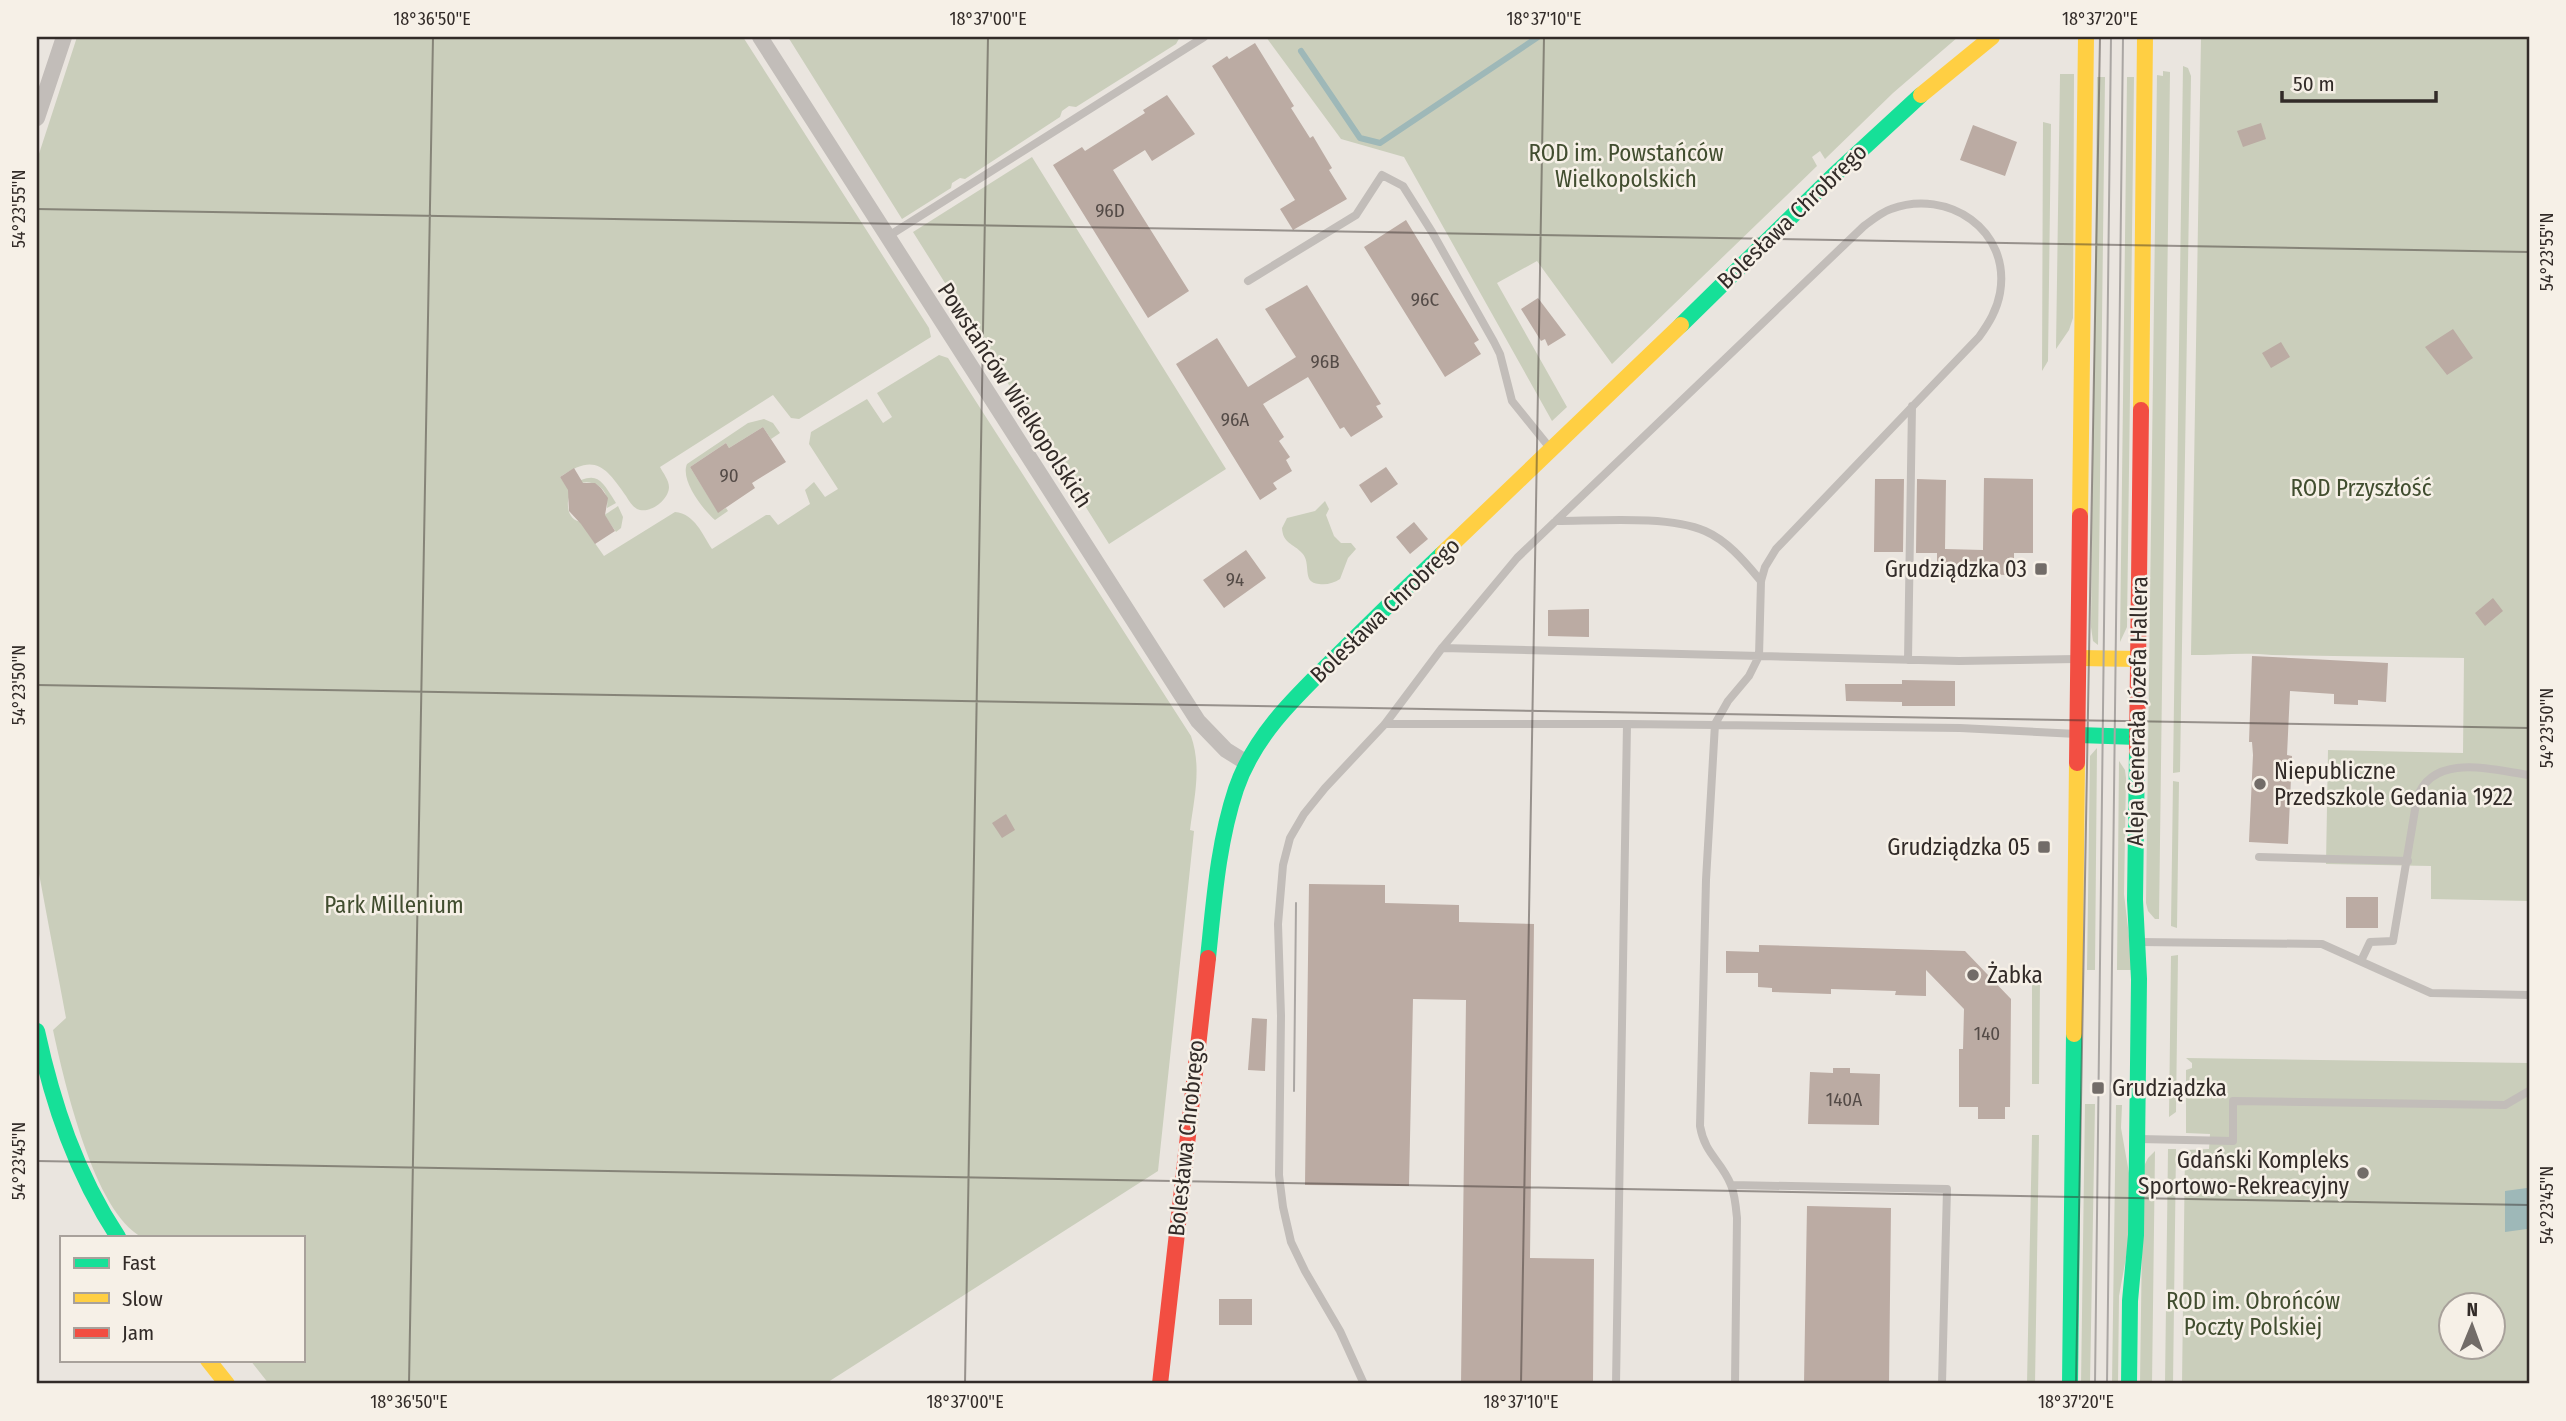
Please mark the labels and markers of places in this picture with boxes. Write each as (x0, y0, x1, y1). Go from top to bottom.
place label: Grudziądzka 03 (1885, 555, 2027, 583)
marker: Grudziądzka 03 (2033, 561, 2049, 577)
place label: Niepubliczne Przedszkole Gedania 1922 (2274, 757, 2513, 811)
marker: Niepubliczne Przedszkole Gedania 1922 (2252, 776, 2268, 792)
place label: Grudziądzka 05 (1887, 833, 2030, 861)
marker: Grudziądzka 05 (2036, 839, 2052, 855)
place label: Żabka (1987, 961, 2043, 989)
marker: Żabka (1965, 967, 1981, 983)
place label: Grudziądzka (2112, 1074, 2227, 1102)
marker: Grudziądzka (2090, 1080, 2106, 1096)
place label: Gdański Kompleks Sportowo-Rekreacyjny (2138, 1146, 2350, 1200)
marker: Gdański Kompleks Sportowo-Rekreacyjny (2355, 1165, 2371, 1181)

